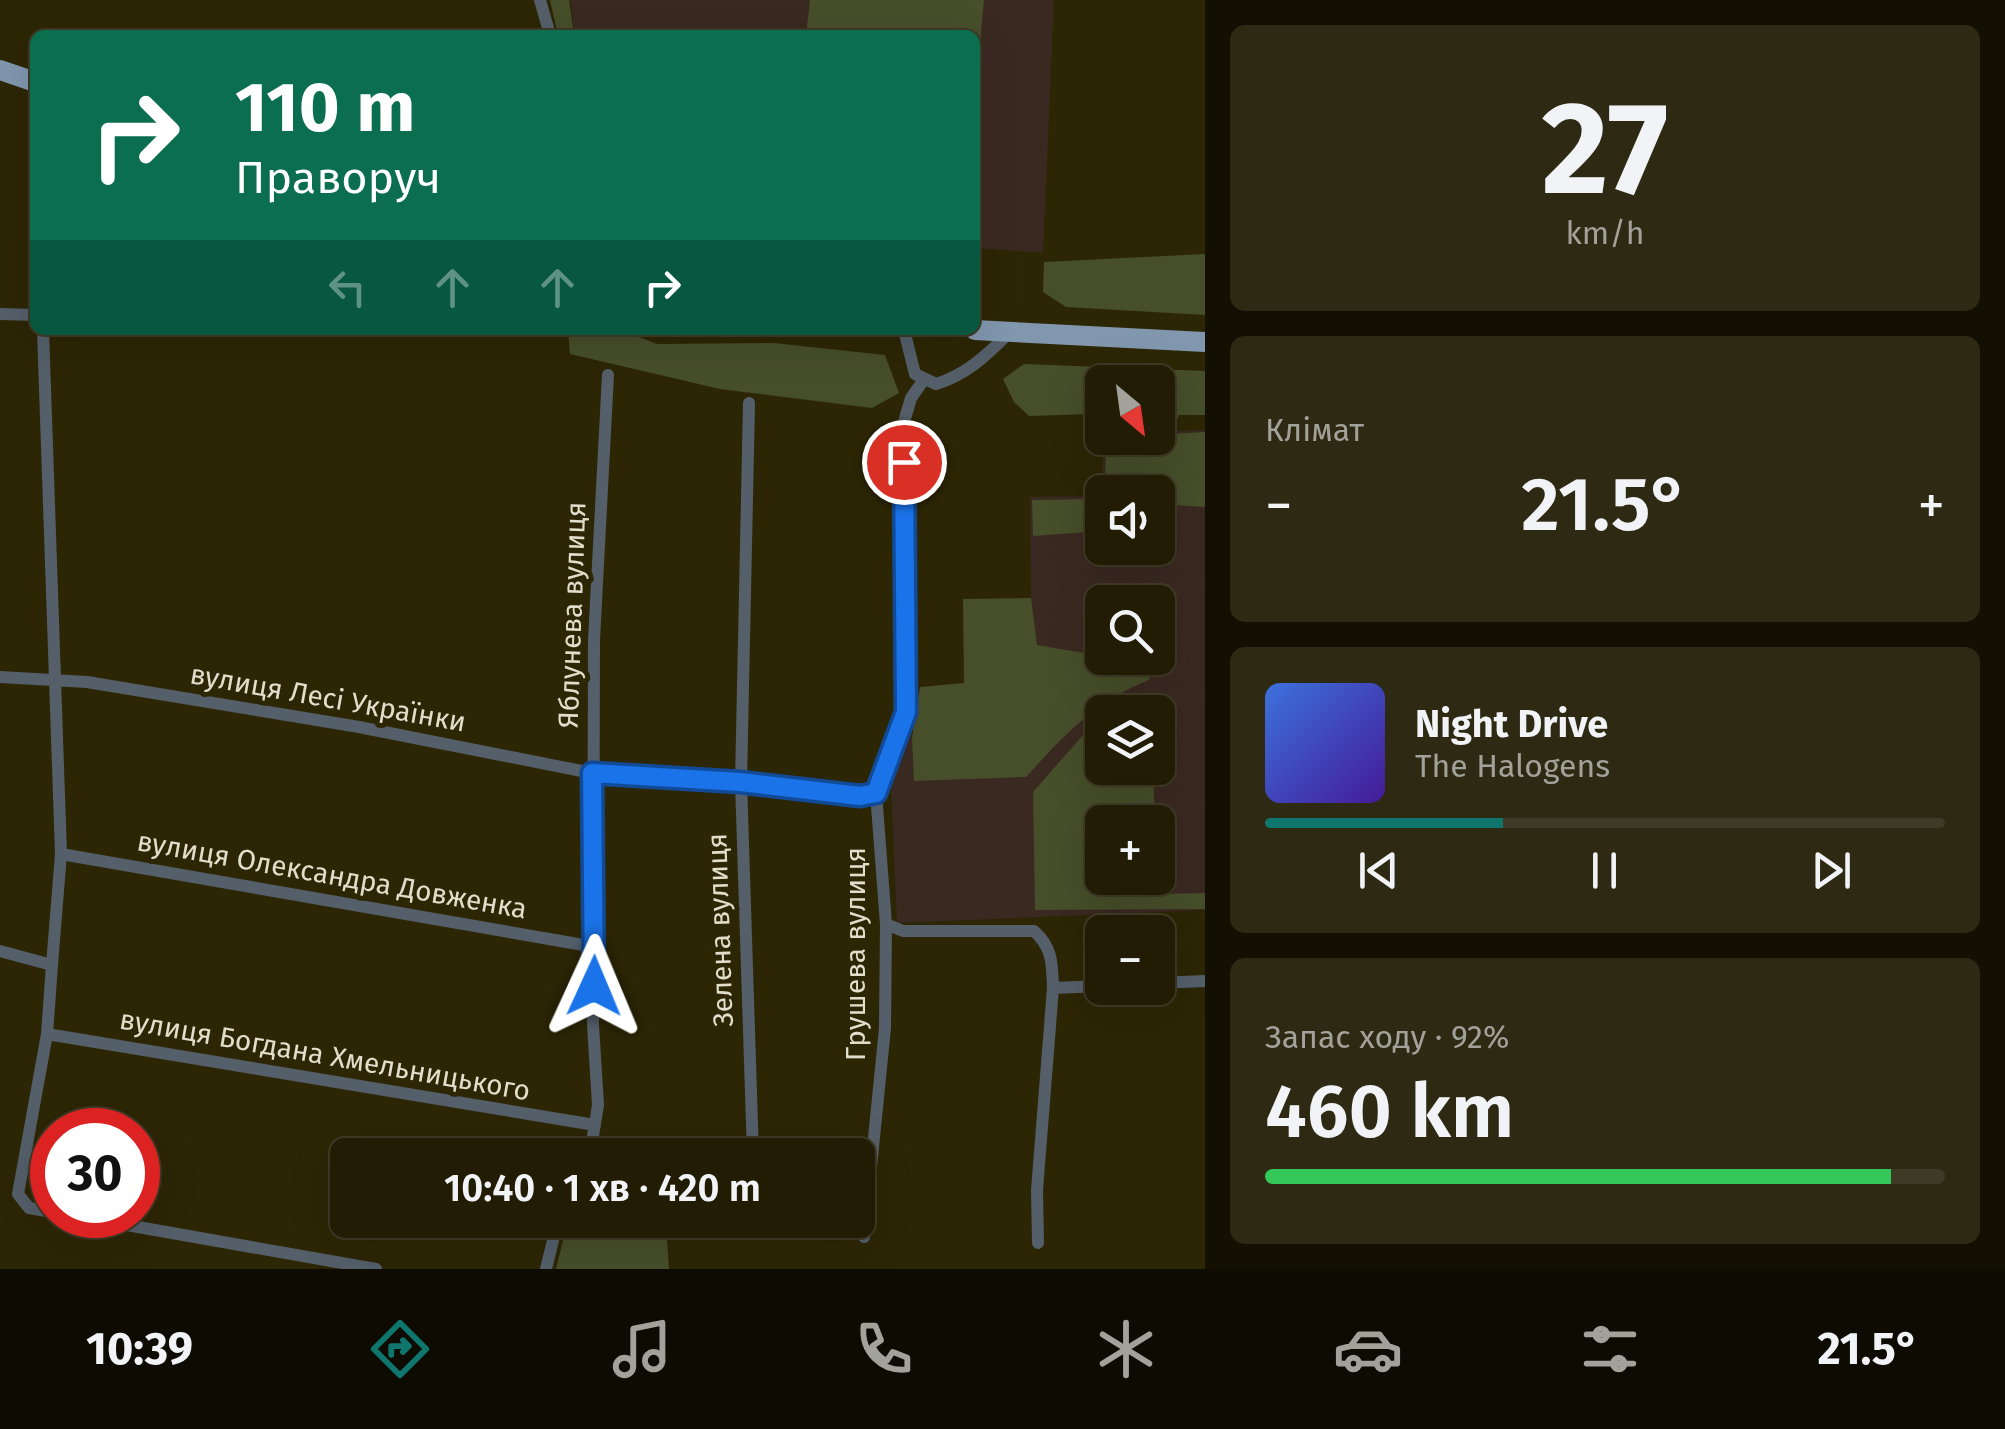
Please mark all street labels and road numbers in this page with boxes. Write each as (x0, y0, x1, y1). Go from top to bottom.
street label: Яблунева вулиця (552, 501, 592, 729)
street label: вулиця Лесі Українки (187, 657, 469, 739)
street label: вулиця Олександра Довженка (134, 824, 530, 926)
street label: Зелена вулиця (700, 833, 740, 1027)
street label: Грушева вулиця (839, 847, 872, 1061)
street label: вулиця Богдана Хмельницького (117, 1003, 533, 1107)

